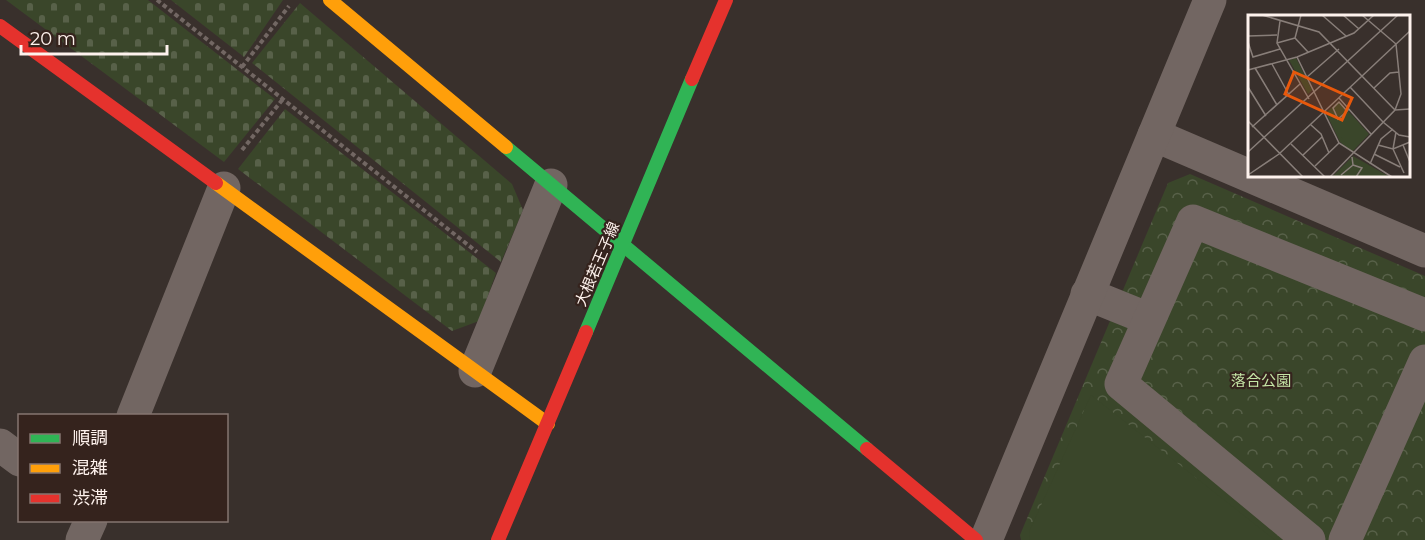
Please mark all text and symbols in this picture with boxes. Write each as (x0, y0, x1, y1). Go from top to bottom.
inset map (1248, 15, 1410, 177)
scale bar (21, 18, 166, 56)
text: 20 m (30, 28, 76, 50)
street label: 大根若王子線 (571, 219, 623, 309)
park label: 落合公園 (1231, 371, 1291, 390)
legend (18, 414, 228, 522)
text: 順調 (72, 427, 108, 449)
text: 混雑 (72, 457, 108, 479)
text: 渋滞 (72, 487, 108, 509)

